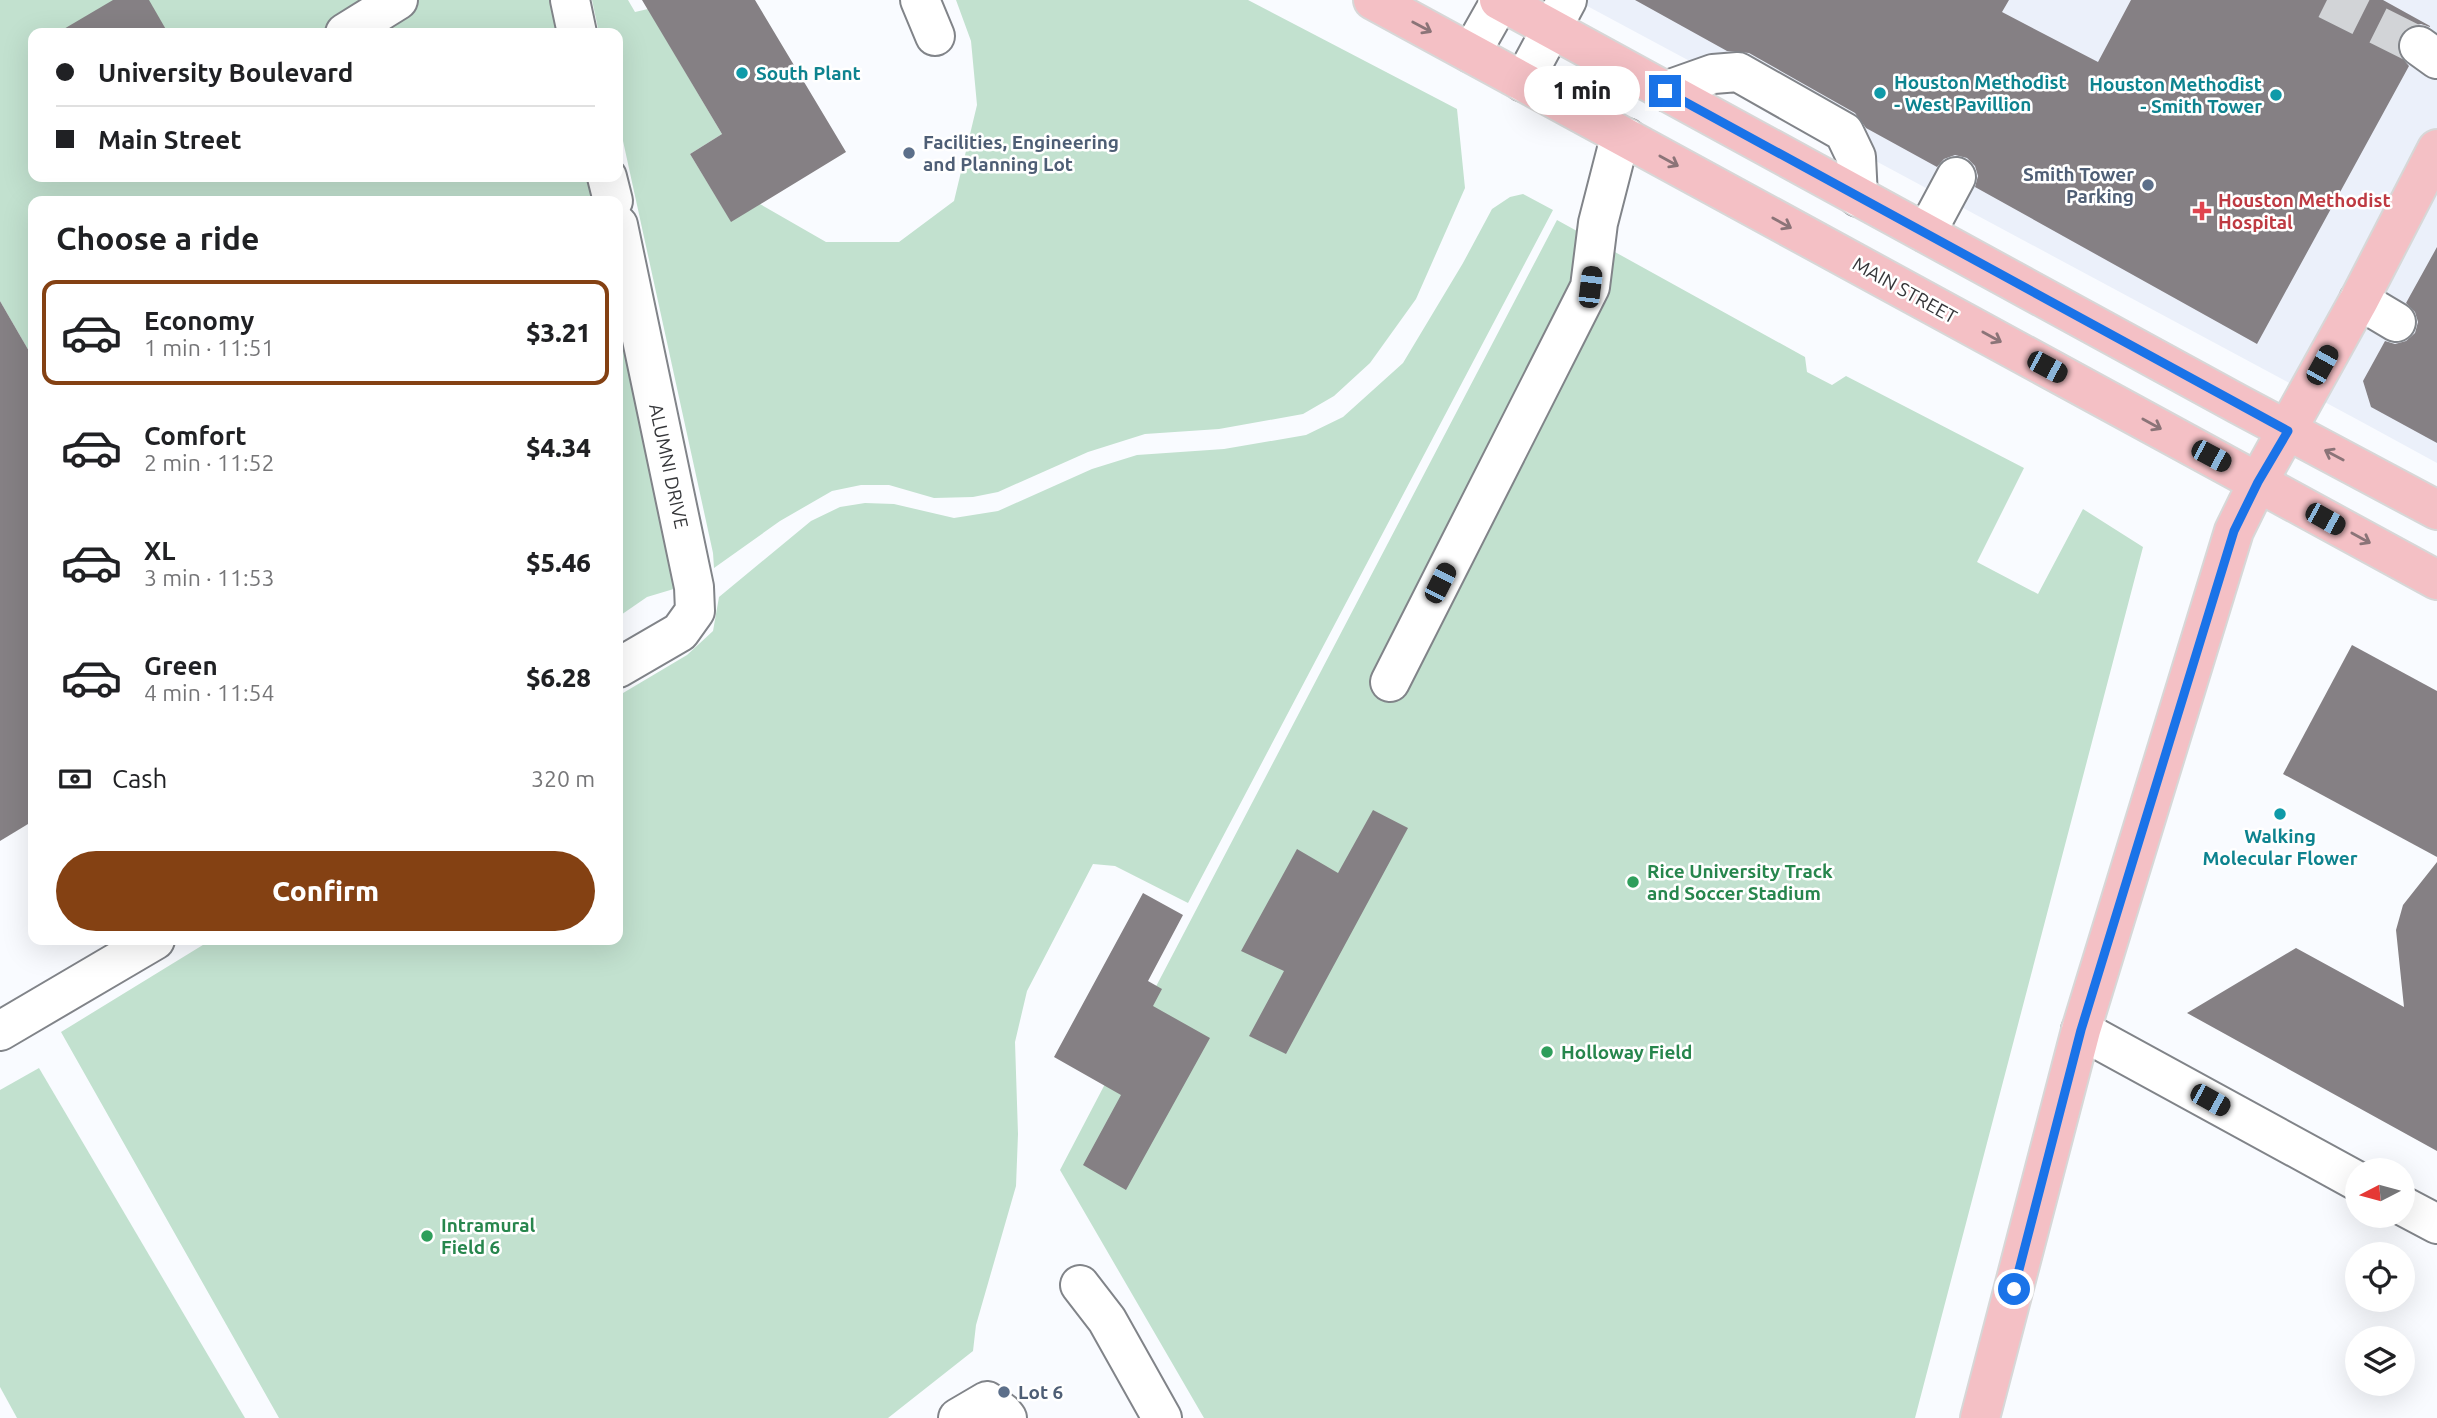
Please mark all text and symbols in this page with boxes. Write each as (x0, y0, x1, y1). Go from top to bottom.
one-way arrow (1412, 20, 1432, 34)
text: University Boulevard (98, 58, 353, 87)
place label: South Plant (756, 62, 861, 84)
marker: South Plant (734, 65, 750, 81)
callout: 1 min (1525, 66, 1640, 116)
place label: Houston Methodist - West Pavillion (1894, 71, 2067, 115)
place label: Houston Methodist - Smith Tower (2089, 73, 2262, 117)
route end (1649, 75, 1681, 107)
text: 1 min (1553, 78, 1611, 103)
marker: Houston Methodist - West Pavillion (1872, 85, 1888, 101)
marker: Houston Methodist - Smith Tower (2268, 87, 2284, 103)
text: Main Street (98, 125, 241, 154)
place label: Facilities, Engineering and Planning Lot (923, 131, 1119, 175)
marker: Facilities, Engineering and Planning Lot (901, 145, 917, 161)
one-way arrow (1658, 155, 1679, 168)
place label: Smith Tower Parking (2023, 163, 2134, 207)
marker: Smith Tower Parking (2140, 177, 2156, 193)
place label: Houston Methodist Hospital (2218, 189, 2391, 233)
marker: Houston Methodist Hospital (2192, 201, 2212, 221)
one-way arrow (1771, 216, 1791, 230)
text: Choose a ride (56, 220, 259, 256)
street label: MAIN STREET (1849, 252, 1961, 328)
car (1578, 265, 1603, 309)
icon: car (60, 301, 123, 364)
text: Economy (144, 306, 254, 335)
text: $3.21 (526, 318, 591, 347)
one-way arrow (1981, 331, 2002, 344)
text: 1 min · 11:51 (144, 335, 275, 360)
car (2303, 342, 2342, 388)
car (2024, 348, 2071, 386)
street label: ALUMNI DRIVE (645, 402, 693, 530)
icon: car (60, 416, 123, 479)
one-way arrow (2142, 417, 2162, 431)
text: Comfort (144, 421, 247, 450)
text: $4.34 (526, 433, 591, 462)
car (2188, 437, 2235, 475)
one-way arrow (2324, 447, 2344, 461)
text: 2 min · 11:52 (144, 450, 275, 475)
car (2302, 500, 2349, 538)
icon: car (60, 531, 123, 594)
one-way arrow (2350, 532, 2371, 545)
text: XL (144, 536, 175, 565)
text: $5.46 (526, 548, 591, 577)
car (1422, 560, 1459, 606)
text: 3 min · 11:53 (144, 565, 275, 590)
icon: car (60, 646, 123, 709)
text: Green (144, 651, 218, 680)
text: $6.28 (526, 663, 591, 692)
text: 4 min · 11:54 (144, 680, 275, 705)
icon: cash (56, 760, 94, 798)
text: Cash (112, 764, 167, 793)
text: 320 m (531, 766, 595, 791)
marker: Walking Molecular Flower (2272, 806, 2288, 822)
place label: Walking Molecular Flower (2202, 825, 2358, 869)
button: Confirm (56, 851, 595, 931)
place label: Rice University Track and Soccer Stadium (1647, 860, 1833, 904)
marker: Rice University Track and Soccer Stadium (1625, 874, 1641, 890)
place label: Holloway Field (1561, 1041, 1692, 1063)
marker: Holloway Field (1539, 1044, 1555, 1060)
car (2187, 1081, 2234, 1119)
north arrow (2345, 1158, 2415, 1228)
map controls (2345, 1158, 2415, 1396)
place label: Intramural Field 6 (441, 1214, 535, 1258)
marker: Intramural Field 6 (419, 1228, 435, 1244)
button: locate (2345, 1242, 2415, 1312)
route start (1998, 1273, 2030, 1305)
button: layers (2345, 1326, 2415, 1396)
place label: Lot 6 (1018, 1381, 1063, 1403)
marker: Lot 6 (996, 1384, 1012, 1400)

